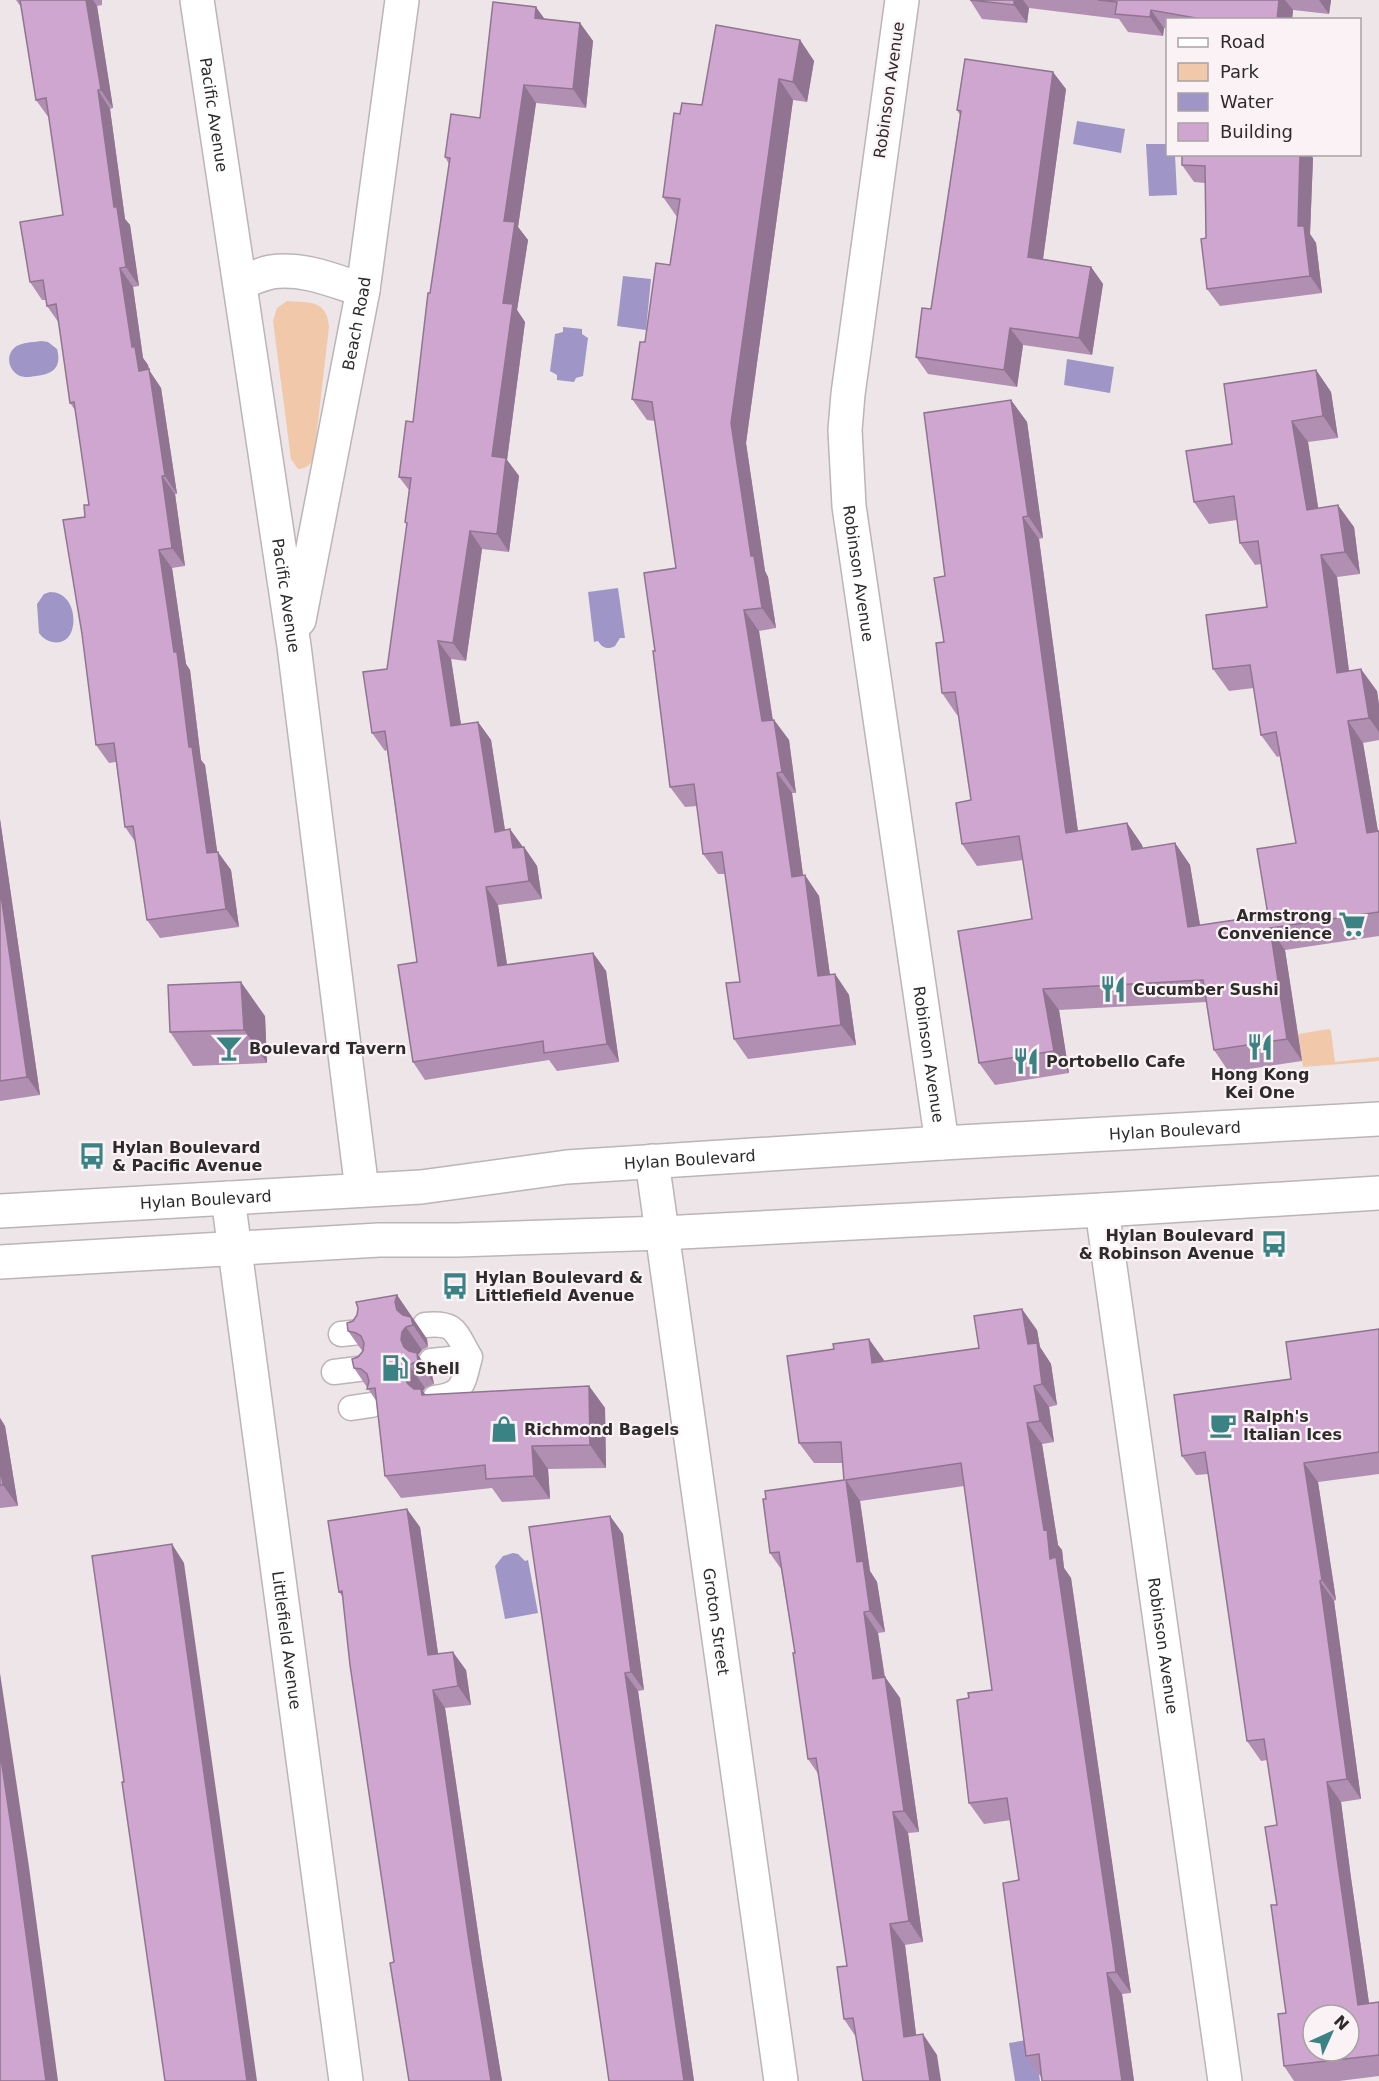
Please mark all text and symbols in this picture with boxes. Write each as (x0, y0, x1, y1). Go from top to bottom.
legend (1166, 18, 1361, 156)
street label: Robinson Avenue (870, 20, 908, 160)
text: Road (1220, 31, 1265, 52)
street label: Pacific Avenue (196, 56, 232, 173)
text: Park (1220, 61, 1259, 82)
text: Water (1220, 91, 1274, 112)
text: Building (1220, 121, 1293, 142)
street label: Beach Road (338, 276, 374, 372)
street label: Robinson Avenue (839, 504, 878, 643)
street label: Pacific Avenue (268, 537, 304, 654)
place label: Armstrong Convenience (1217, 906, 1332, 943)
supermarket icon: Armstrong Convenience (1337, 909, 1367, 939)
restaurant icon: Cucumber Sushi (1098, 974, 1128, 1004)
place label: Cucumber Sushi (1133, 980, 1279, 999)
street label: Robinson Avenue (910, 985, 948, 1124)
restaurant icon: Hong Kong Kei One (1245, 1032, 1275, 1062)
bar icon: Boulevard Tavern (214, 1033, 244, 1063)
place label: Boulevard Tavern (249, 1039, 406, 1058)
restaurant icon: Portobello Cafe (1011, 1046, 1041, 1076)
place label: Portobello Cafe (1046, 1052, 1186, 1071)
place label: Hong Kong Kei One (1211, 1065, 1309, 1102)
street label: Hylan Boulevard (1108, 1117, 1241, 1143)
place label: Hylan Boulevard & Pacific Avenue (112, 1138, 262, 1175)
bus stop icon: Hylan Boulevard & Pacific Avenue (77, 1141, 107, 1171)
street label: Hylan Boulevard (623, 1145, 756, 1173)
street label: Hylan Boulevard (139, 1186, 272, 1213)
place label: Hylan Boulevard & Robinson Avenue (1079, 1226, 1254, 1263)
bus stop icon: Hylan Boulevard & Robinson Avenue (1259, 1229, 1289, 1259)
place label: Hylan Boulevard & Littlefield Avenue (475, 1268, 643, 1305)
bus stop icon: Hylan Boulevard & Littlefield Avenue (440, 1271, 470, 1301)
fuel station icon: Shell (380, 1353, 410, 1383)
place label: Shell (415, 1359, 460, 1378)
place label: Ralph's Italian Ices (1243, 1407, 1342, 1444)
cafe icon: Ralph's Italian Ices (1208, 1410, 1238, 1440)
shop icon: Richmond Bagels (489, 1414, 519, 1444)
place label: Richmond Bagels (524, 1420, 679, 1439)
street label: Groton Street (700, 1567, 734, 1676)
street label: Littlefield Avenue (268, 1570, 306, 1710)
street label: Robinson Avenue (1144, 1576, 1183, 1715)
north arrow (1301, 2003, 1361, 2063)
text: N (1330, 2011, 1353, 2034)

